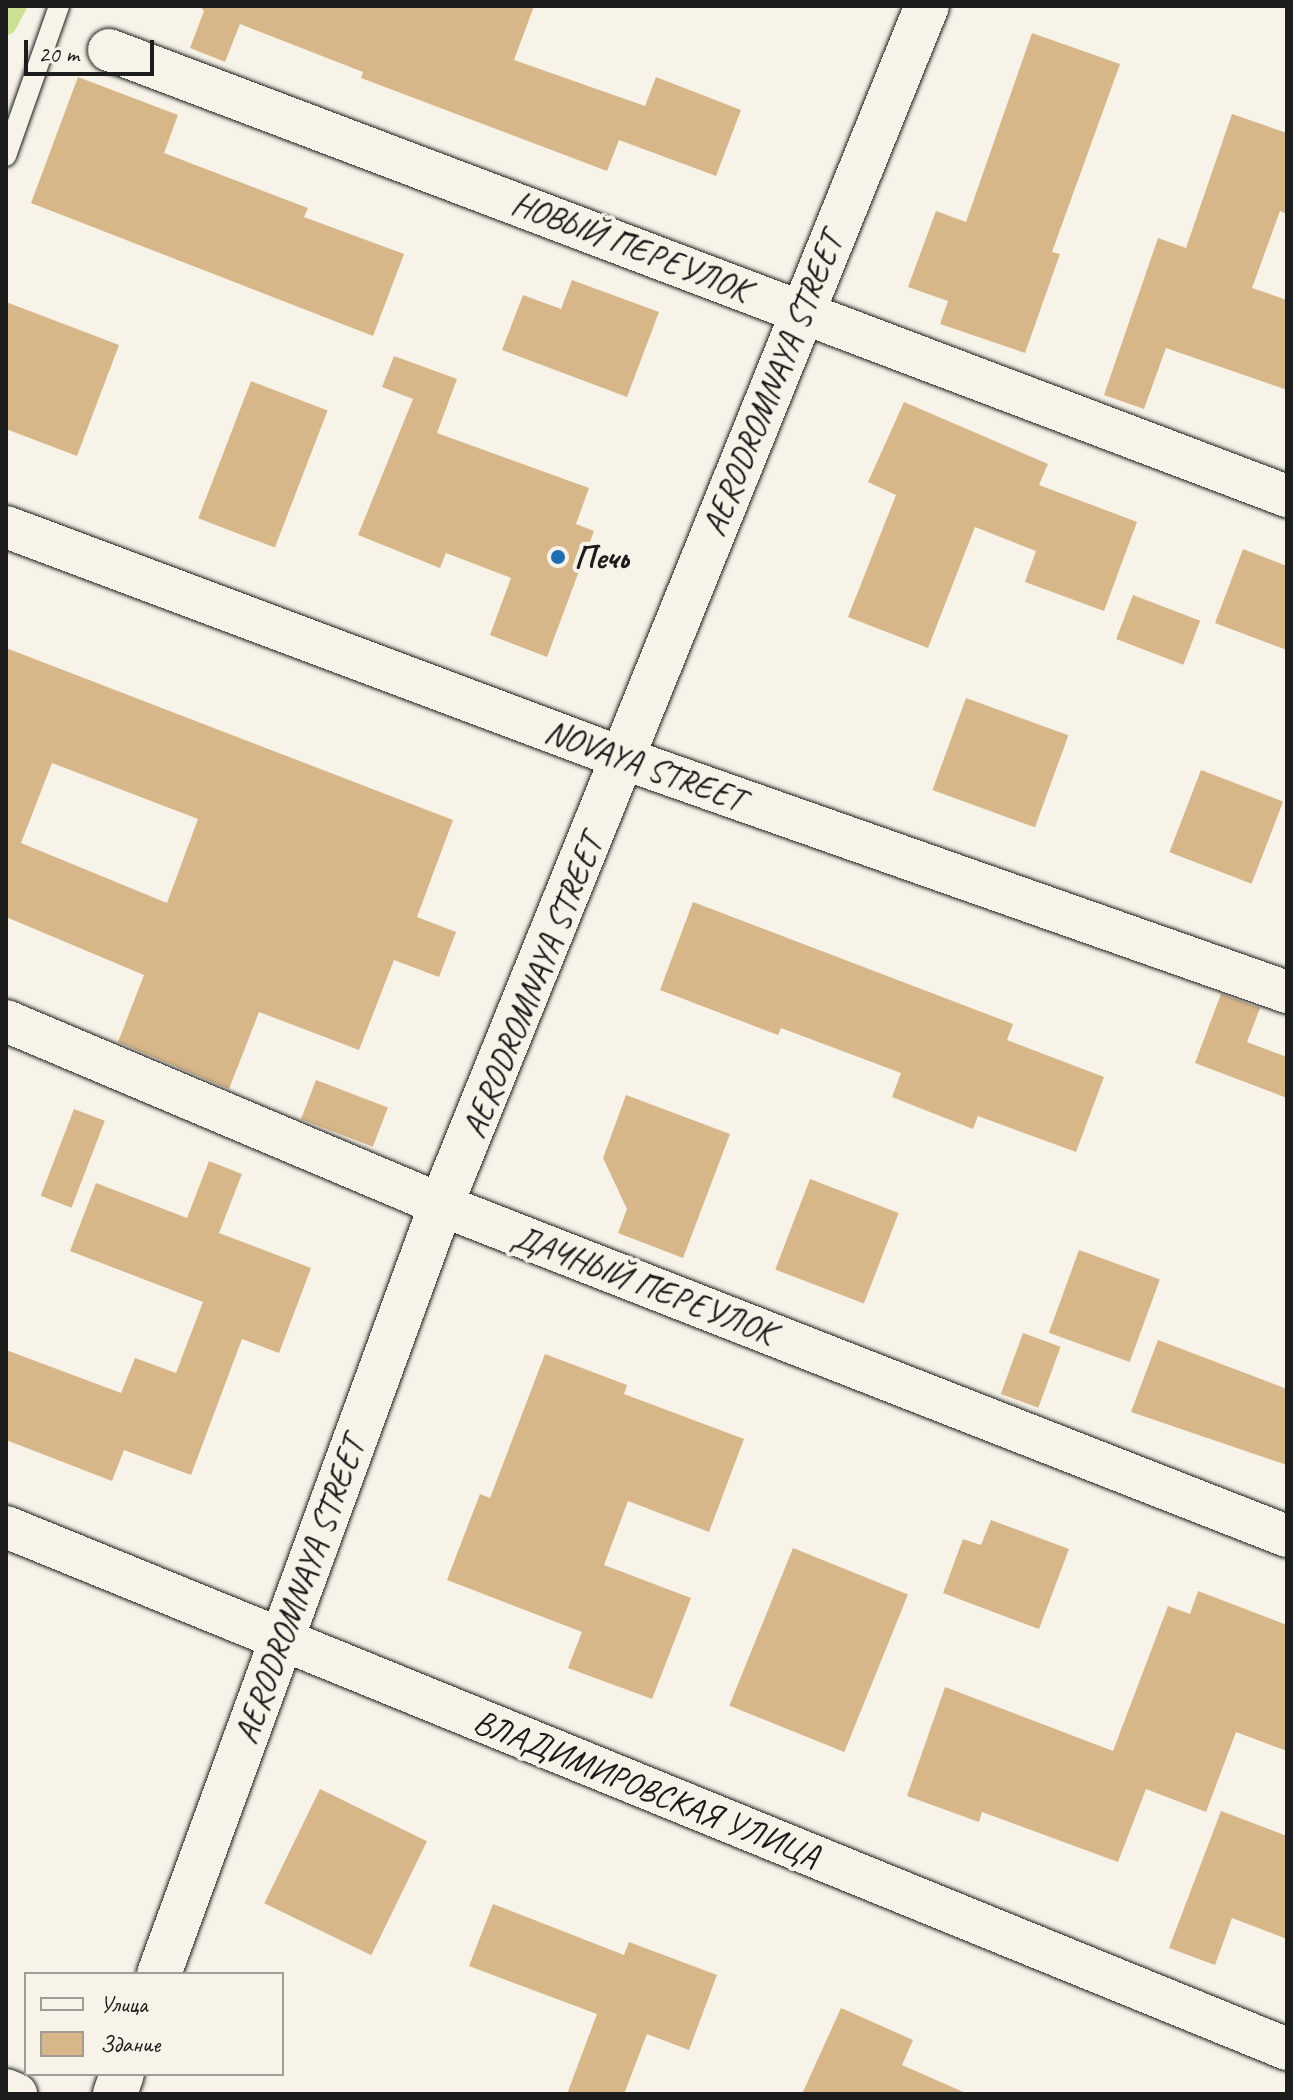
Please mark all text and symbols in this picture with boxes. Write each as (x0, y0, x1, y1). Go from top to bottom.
scale bar (28, 24, 158, 74)
text: 20 m (38, 39, 79, 69)
street label: НОВЫЙ ПЕРЕУЛОК (506, 182, 756, 310)
street label: AERODROMNAYA STREET (693, 227, 851, 541)
place label: Печь (574, 537, 628, 577)
marker: Печь (549, 548, 567, 566)
street label: NOVAYA STREET (540, 710, 750, 820)
street label: AERODROMNAYA STREET (453, 829, 611, 1143)
street label: ДАЧНЫЙ ПЕРЕУЛОК (507, 1215, 781, 1353)
street label: AERODROMNAYA STREET (225, 1431, 373, 1749)
street label: ВЛАДИМИРОВСКАЯ УЛИЦА (468, 1700, 826, 1876)
legend (24, 1972, 284, 2076)
text: Улица (100, 1989, 148, 2019)
text: Здание (100, 2029, 160, 2059)

